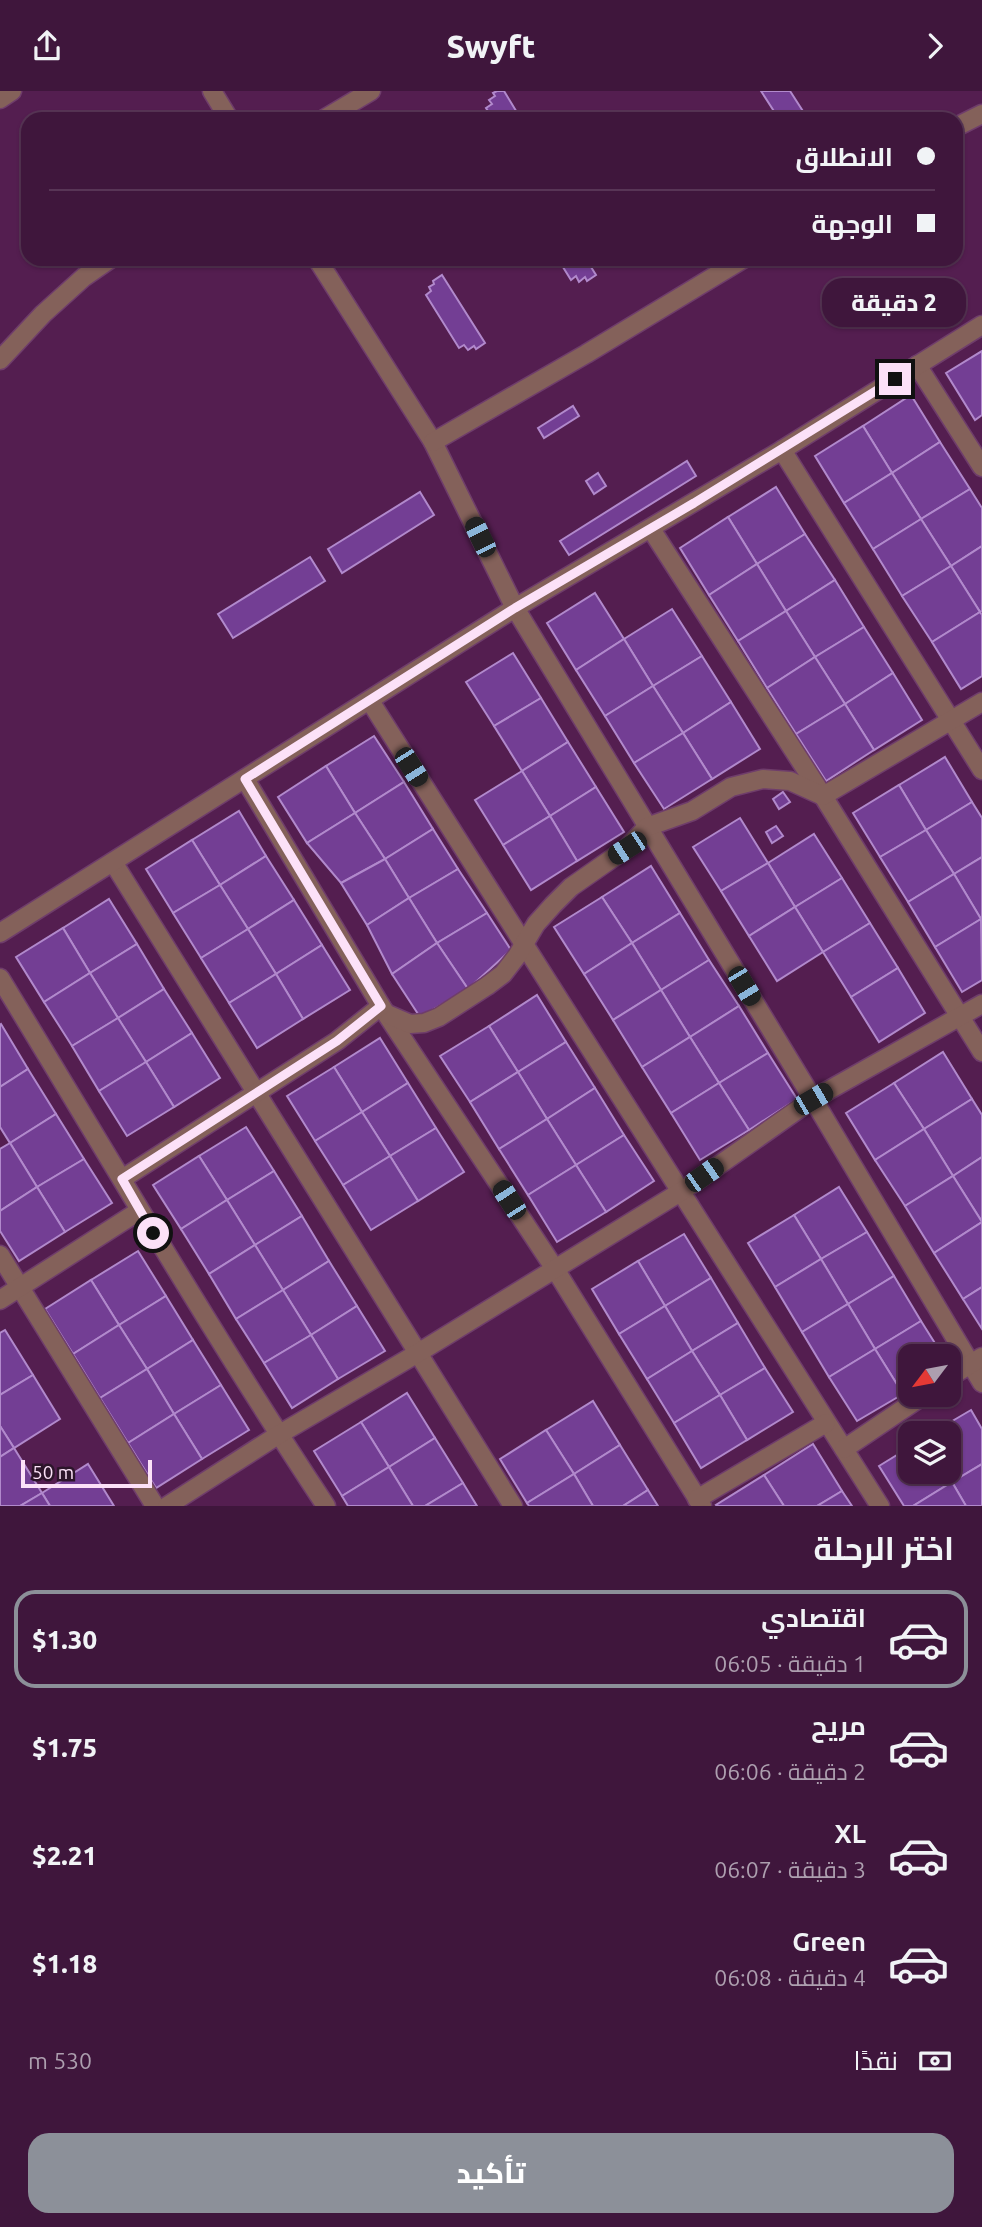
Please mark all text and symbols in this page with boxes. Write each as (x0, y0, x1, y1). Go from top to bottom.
icon: share (28, 27, 66, 65)
icon: forward (916, 27, 954, 65)
text: Swyft (446, 28, 536, 64)
text: الانطلاق (795, 142, 893, 171)
text: الوجهة (812, 209, 893, 238)
callout: 2 دقيقة (823, 278, 967, 327)
text: 2 دقيقة (851, 290, 937, 315)
route end (879, 363, 911, 395)
car (462, 514, 499, 560)
car (391, 744, 432, 790)
car (604, 828, 651, 868)
car (725, 963, 764, 1009)
car (790, 1079, 837, 1119)
car (681, 1154, 728, 1196)
car (489, 1177, 530, 1223)
route start (137, 1217, 169, 1249)
north arrow (898, 1344, 961, 1407)
map controls (898, 1344, 961, 1484)
button: layers (898, 1421, 961, 1484)
scale bar (21, 1457, 152, 1489)
text: 50 m (32, 1461, 74, 1483)
text: اختر الرحلة (813, 1530, 954, 1566)
text: اقتصادي (761, 1603, 866, 1632)
icon: car (887, 1608, 950, 1671)
text: $1.30 (32, 1625, 97, 1654)
text: 1 دقيقة · 06:05 (714, 1651, 866, 1676)
text: مريح (811, 1711, 866, 1740)
icon: car (887, 1716, 950, 1779)
text: $1.75 (32, 1733, 97, 1762)
text: 2 دقيقة · 06:06 (714, 1759, 866, 1784)
text: XL (835, 1819, 866, 1848)
icon: car (887, 1824, 950, 1887)
text: $2.21 (32, 1841, 97, 1870)
text: 3 دقيقة · 06:07 (714, 1857, 866, 1882)
text: Green (792, 1927, 866, 1956)
icon: car (887, 1932, 950, 1995)
text: $1.18 (32, 1949, 97, 1978)
text: 4 دقيقة · 06:08 (714, 1965, 866, 1990)
icon: cash (916, 2042, 954, 2080)
text: نقدًا (854, 2046, 898, 2075)
text: 530 m (28, 2048, 92, 2073)
button: تأكيد (28, 2133, 954, 2213)

